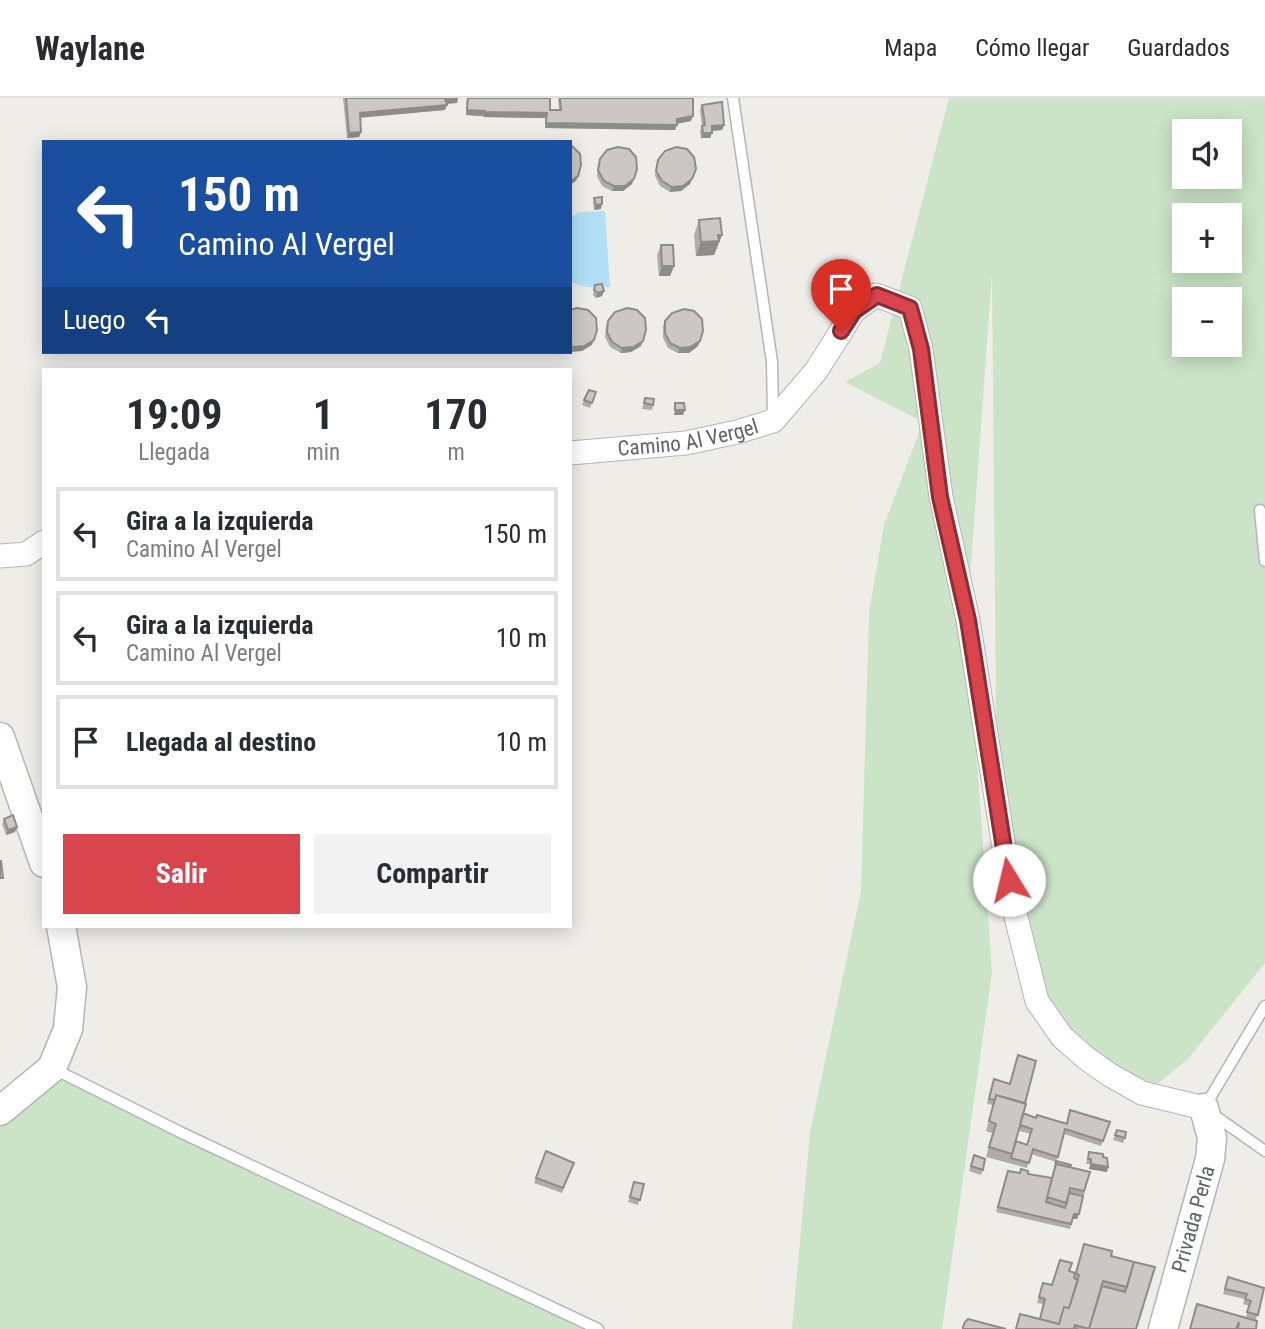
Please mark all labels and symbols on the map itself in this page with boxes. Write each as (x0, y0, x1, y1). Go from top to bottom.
pin (811, 259, 871, 331)
street label: Camino Al Vergel (617, 414, 761, 461)
position arrow (972, 843, 1046, 917)
street label: Privada Perla (1167, 1163, 1220, 1275)

